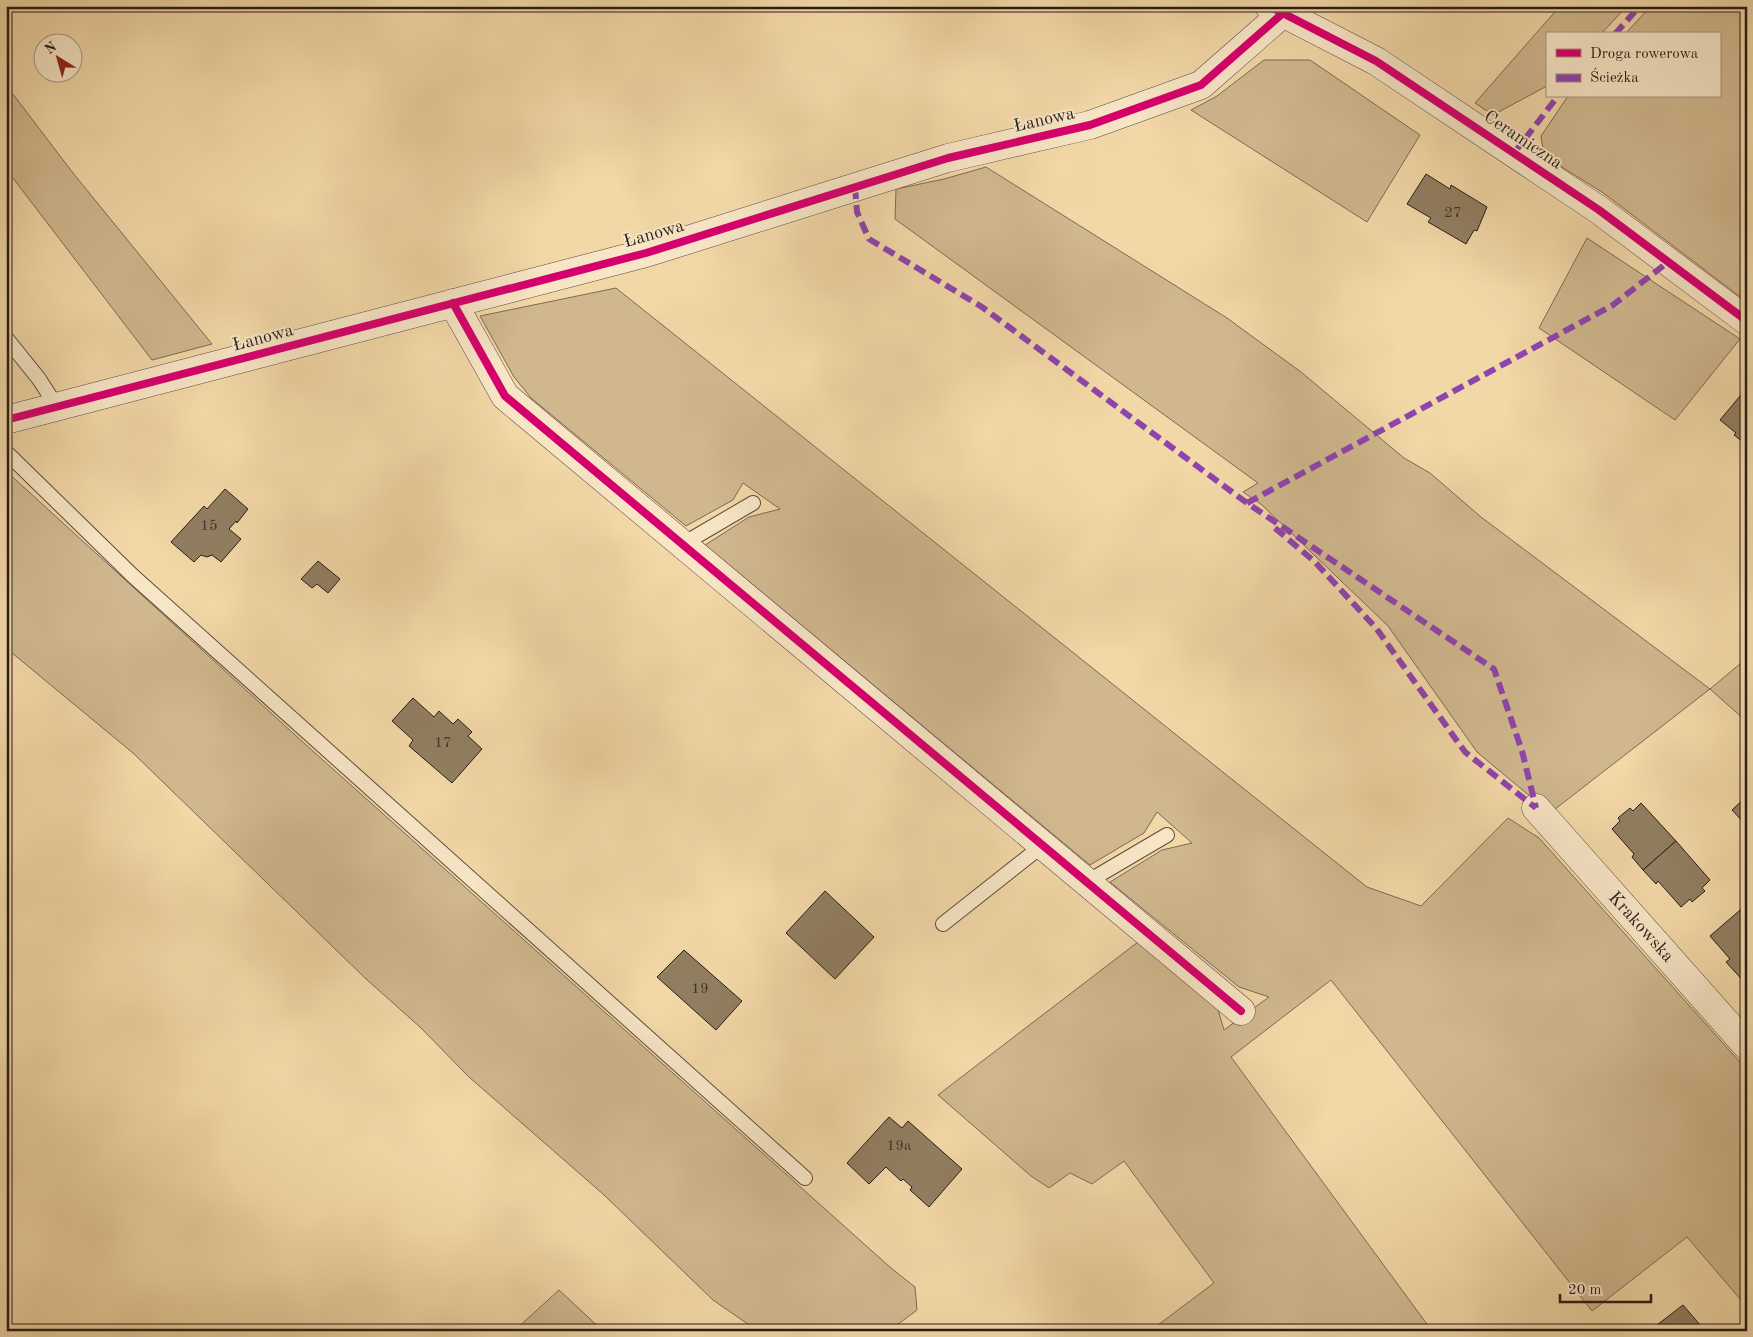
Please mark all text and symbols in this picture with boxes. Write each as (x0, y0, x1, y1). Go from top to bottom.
north arrow (32, 32, 82, 82)
legend (1546, 32, 1720, 98)
text: N (42, 39, 60, 57)
text: Droga rowerowa (1590, 47, 1699, 62)
text: Ścieżka (1590, 67, 1639, 86)
street label: Łanowa (1012, 104, 1076, 136)
street label: Ceramiczna (1481, 107, 1565, 173)
house number: 27 (1444, 206, 1462, 221)
street label: Łanowa (622, 217, 686, 251)
street label: Łanowa (231, 321, 295, 355)
house number: 15 (200, 519, 218, 534)
house number: 17 (434, 736, 452, 751)
street label: Krakowska (1605, 888, 1677, 966)
house number: 19 (691, 982, 709, 997)
house number: 19a (887, 1139, 912, 1154)
scale bar (1560, 1272, 1652, 1304)
text: 20 m (1568, 1283, 1602, 1298)

